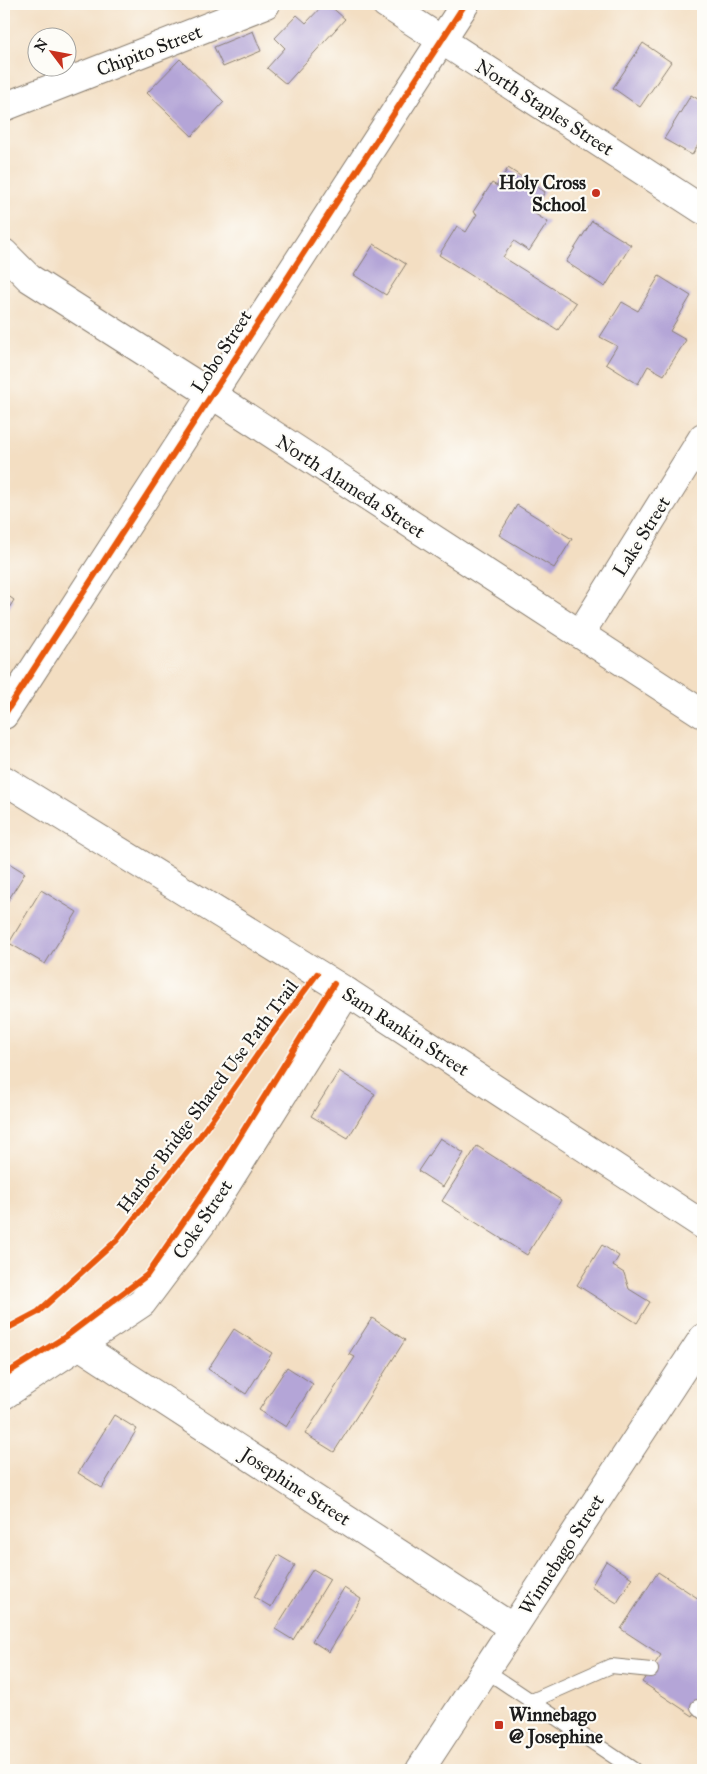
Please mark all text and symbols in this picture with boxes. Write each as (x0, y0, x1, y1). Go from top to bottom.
street label: Chipito Street (93, 20, 205, 81)
north arrow (28, 28, 78, 78)
text: N (31, 36, 52, 55)
street label: North Staples Street (471, 54, 618, 161)
place label: Holy Cross School (499, 171, 587, 216)
marker: Holy Cross School (590, 187, 602, 199)
street label: Lobo Street (186, 305, 257, 397)
street label: North Alameda Street (272, 430, 430, 543)
street label: Lake Street (608, 492, 675, 580)
street label: Harbor Bridge Shared Use Path Trail (112, 974, 304, 1218)
street label: Sam Rankin Street (338, 982, 474, 1081)
street label: Coke Street (168, 1175, 237, 1263)
street label: Josephine Street (234, 1441, 355, 1531)
street label: Winnebago Street (514, 1490, 610, 1619)
place label: Winnebago @ Josephine (509, 1703, 603, 1749)
marker: Winnebago @ Josephine (493, 1719, 505, 1731)

